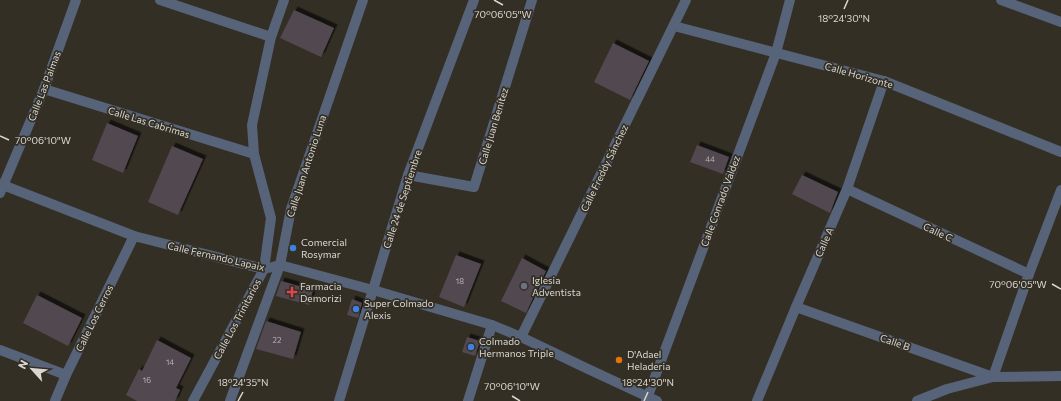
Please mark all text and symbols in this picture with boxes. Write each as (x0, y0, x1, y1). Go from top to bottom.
text: 70°06'05"W (474, 8, 532, 20)
text: 18°24'30"N (818, 12, 870, 24)
street label: Calle Las Palmas (25, 49, 63, 123)
street label: Calle Horizonte (824, 60, 894, 90)
street label: Calle Juan Benítez (476, 86, 510, 166)
street label: Calle Las Cabrimas (107, 104, 192, 140)
street label: Calle Juan Antonio Luna (284, 113, 328, 219)
street label: Calle Freddy Sánchez (578, 122, 630, 213)
text: 70°06'10"W (15, 134, 71, 146)
street label: Calle 24 de Septiembre (380, 148, 424, 250)
street label: Calle Conrado Valdez (698, 154, 742, 248)
house number: 44 (705, 154, 715, 164)
street label: Calle C (921, 220, 955, 244)
street label: Calle A (812, 225, 836, 259)
place label: Comercial Rosymar (301, 236, 347, 260)
street label: Calle Fernando Lapaix (166, 239, 266, 273)
marker: Comercial Rosymar (288, 243, 298, 253)
place label: Iglesia Adventista (532, 274, 581, 298)
street label: Calle Los Trinitarios (211, 276, 263, 361)
house number: 18 (456, 276, 464, 286)
text: 70°06'05"W (989, 278, 1047, 290)
place label: Farmacia Demorizi (300, 280, 341, 304)
marker: Iglesia Adventista (519, 281, 529, 291)
street label: Calle Los Cerros (73, 282, 116, 353)
marker: Farmacia Demorizi (287, 287, 297, 297)
place label: Super Colmado Alexis (364, 297, 434, 321)
marker: Super Colmado Alexis (351, 304, 361, 314)
street label: Calle B (878, 331, 912, 353)
house number: 22 (273, 335, 282, 345)
place label: Colmado Hermanos Triple (479, 335, 554, 359)
marker: Colmado Hermanos Triple (466, 342, 476, 352)
place label: D'Adael Heladeria (627, 348, 670, 372)
north arrow (12, 349, 52, 389)
marker: D'Adael Heladeria (614, 355, 624, 365)
house number: 14 (166, 357, 174, 367)
text: N (15, 358, 30, 371)
house number: 16 (143, 375, 151, 385)
text: 18°24'35"N (217, 376, 269, 388)
text: 18°24'30"N (622, 376, 674, 388)
text: 70°06'10"W (484, 380, 540, 392)

